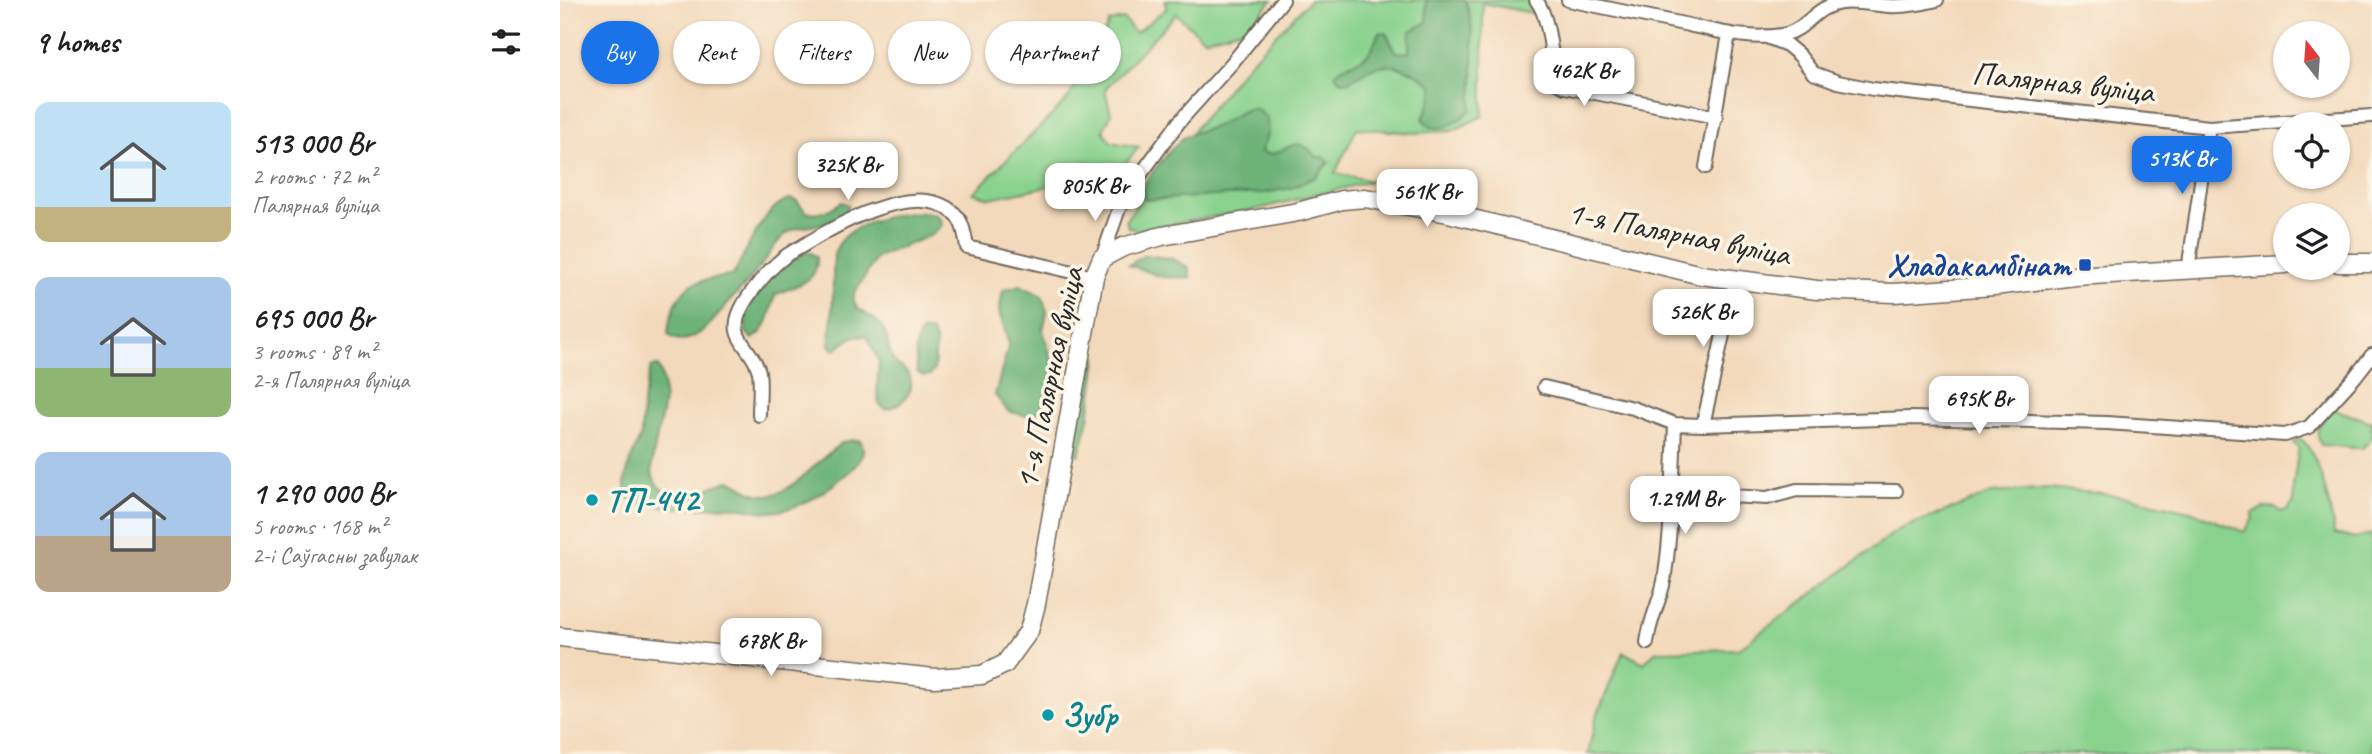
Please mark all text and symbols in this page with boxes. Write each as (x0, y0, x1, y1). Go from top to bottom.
chip: Buy (581, 21, 659, 84)
chip: Rent (673, 21, 760, 84)
chip: Filters (774, 21, 874, 84)
chip: New (888, 21, 971, 84)
chip: Apartment (985, 21, 1121, 84)
north arrow (2273, 21, 2350, 98)
map controls (2273, 21, 2350, 280)
text: 9 homes (35, 23, 119, 61)
icon: filters (487, 23, 525, 61)
pin: 462K Br (1519, 48, 1649, 108)
street label: Палярная вуліца (1970, 52, 2158, 113)
text: 462K Br (1549, 56, 1619, 85)
button: locate (2273, 112, 2350, 189)
text: 513 000 Br (252, 124, 374, 162)
icon: home (91, 130, 175, 214)
pin: 513K Br (2117, 136, 2247, 196)
pin: 325K Br (783, 142, 913, 202)
text: 513K Br (2148, 144, 2216, 173)
text: 325K Br (814, 150, 882, 179)
text: 2 rooms · 72 m² (252, 162, 376, 191)
pin: 805K Br (1030, 164, 1160, 223)
pin: 561K Br (1362, 170, 1492, 229)
text: 805K Br (1061, 171, 1129, 200)
text: 561K Br (1393, 177, 1461, 206)
text: Палярная вуліца (252, 191, 379, 220)
street label: 1-я Палярная вуліца (1564, 191, 1796, 276)
button: layers (2273, 203, 2350, 280)
place label: Хладакамбінат (1887, 244, 2073, 286)
marker: Хладакамбінат (2077, 257, 2093, 273)
street label: 1-я Палярная вуліца (1005, 261, 1094, 493)
pin: 526K Br (1638, 290, 1768, 349)
text: 526K Br (1669, 297, 1737, 326)
text: 695 000 Br (252, 299, 374, 337)
icon: home (91, 305, 175, 389)
text: 3 rooms · 89 m² (252, 337, 376, 366)
text: 2-я Палярная вуліца (252, 366, 409, 395)
pin: 695K Br (1914, 376, 2044, 436)
text: 695K Br (1945, 384, 2013, 413)
text: 1 290 000 Br (252, 474, 394, 512)
pin: 1.29M Br (1613, 476, 1757, 536)
place label: ТП-442 (606, 479, 701, 521)
icon: home (91, 480, 175, 564)
text: 1.29M Br (1646, 484, 1724, 513)
marker: ТП-442 (584, 492, 600, 508)
text: 5 rooms · 168 m² (252, 512, 387, 541)
text: 2-і Саўгасны завулак (252, 541, 417, 570)
pin: 678K Br (706, 618, 836, 678)
text: 678K Br (737, 626, 805, 655)
place label: Зубр (1062, 694, 1120, 736)
marker: Зубр (1040, 707, 1056, 723)

